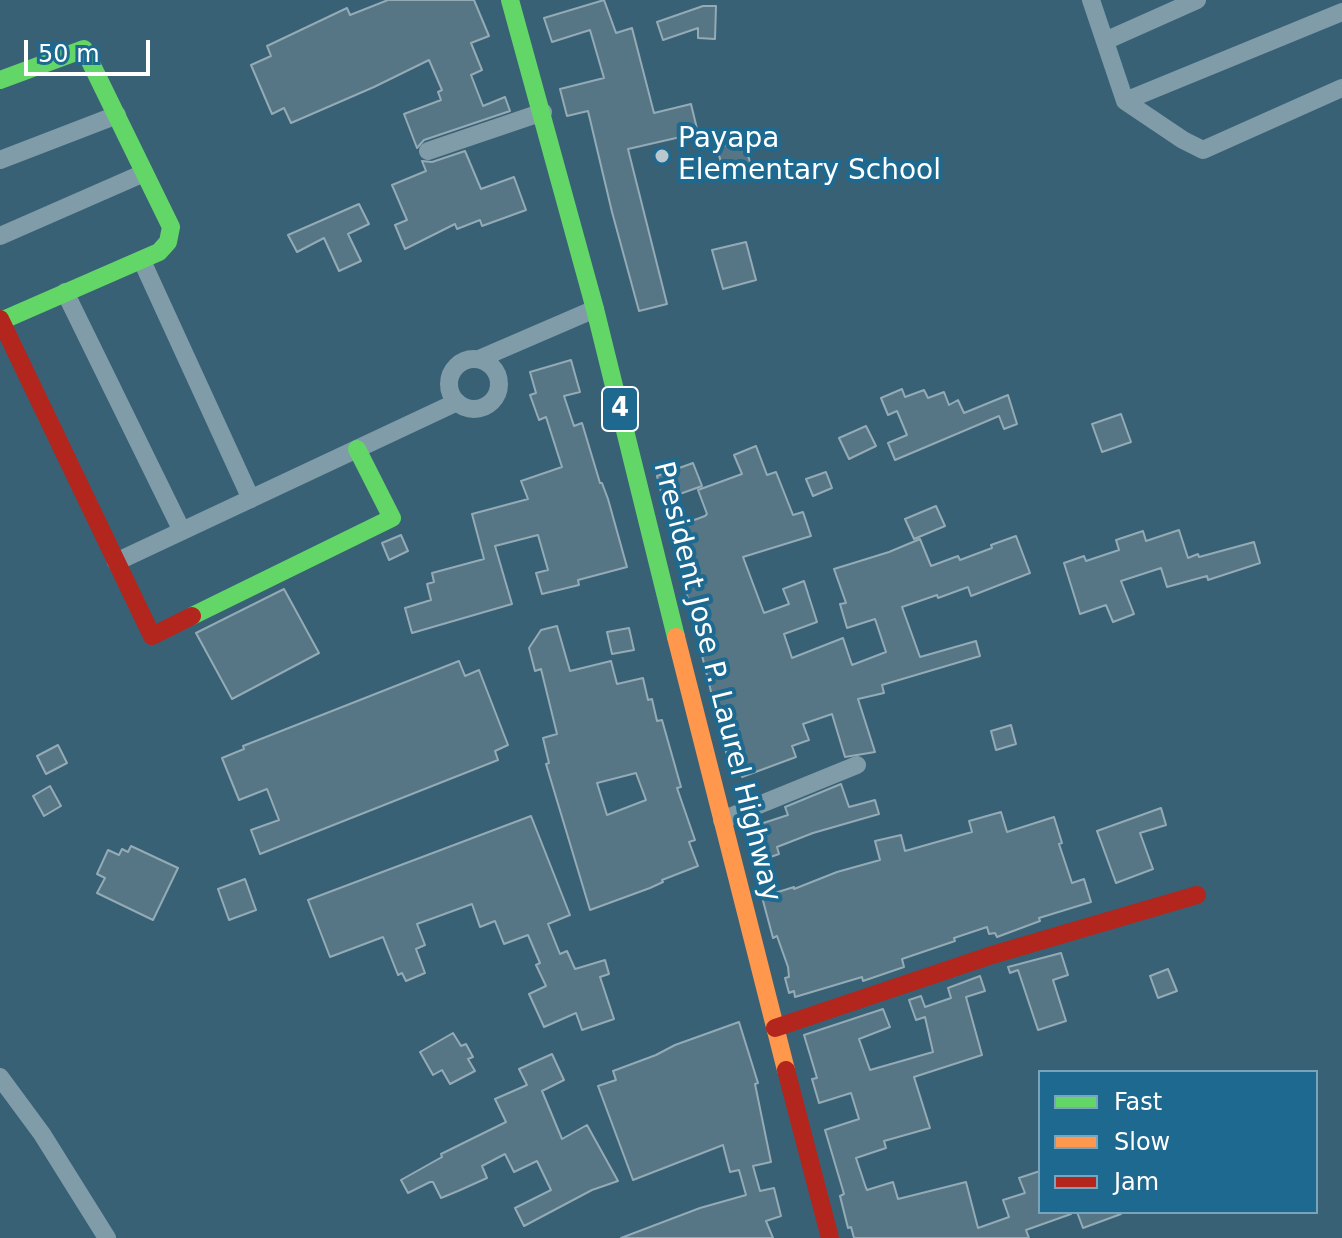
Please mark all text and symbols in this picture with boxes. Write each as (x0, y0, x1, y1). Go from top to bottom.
scale bar (28, 24, 154, 74)
text: 50 m (38, 40, 100, 68)
place label: Payapa Elementary School (678, 123, 941, 189)
marker: Payapa Elementary School (653, 147, 671, 165)
road number: 4 (602, 387, 638, 431)
street label: President Jose P. Laurel Highway (645, 459, 787, 905)
legend (1038, 1070, 1318, 1214)
text: Fast (1114, 1088, 1162, 1116)
text: Slow (1114, 1128, 1170, 1156)
text: Jam (1114, 1168, 1159, 1196)

